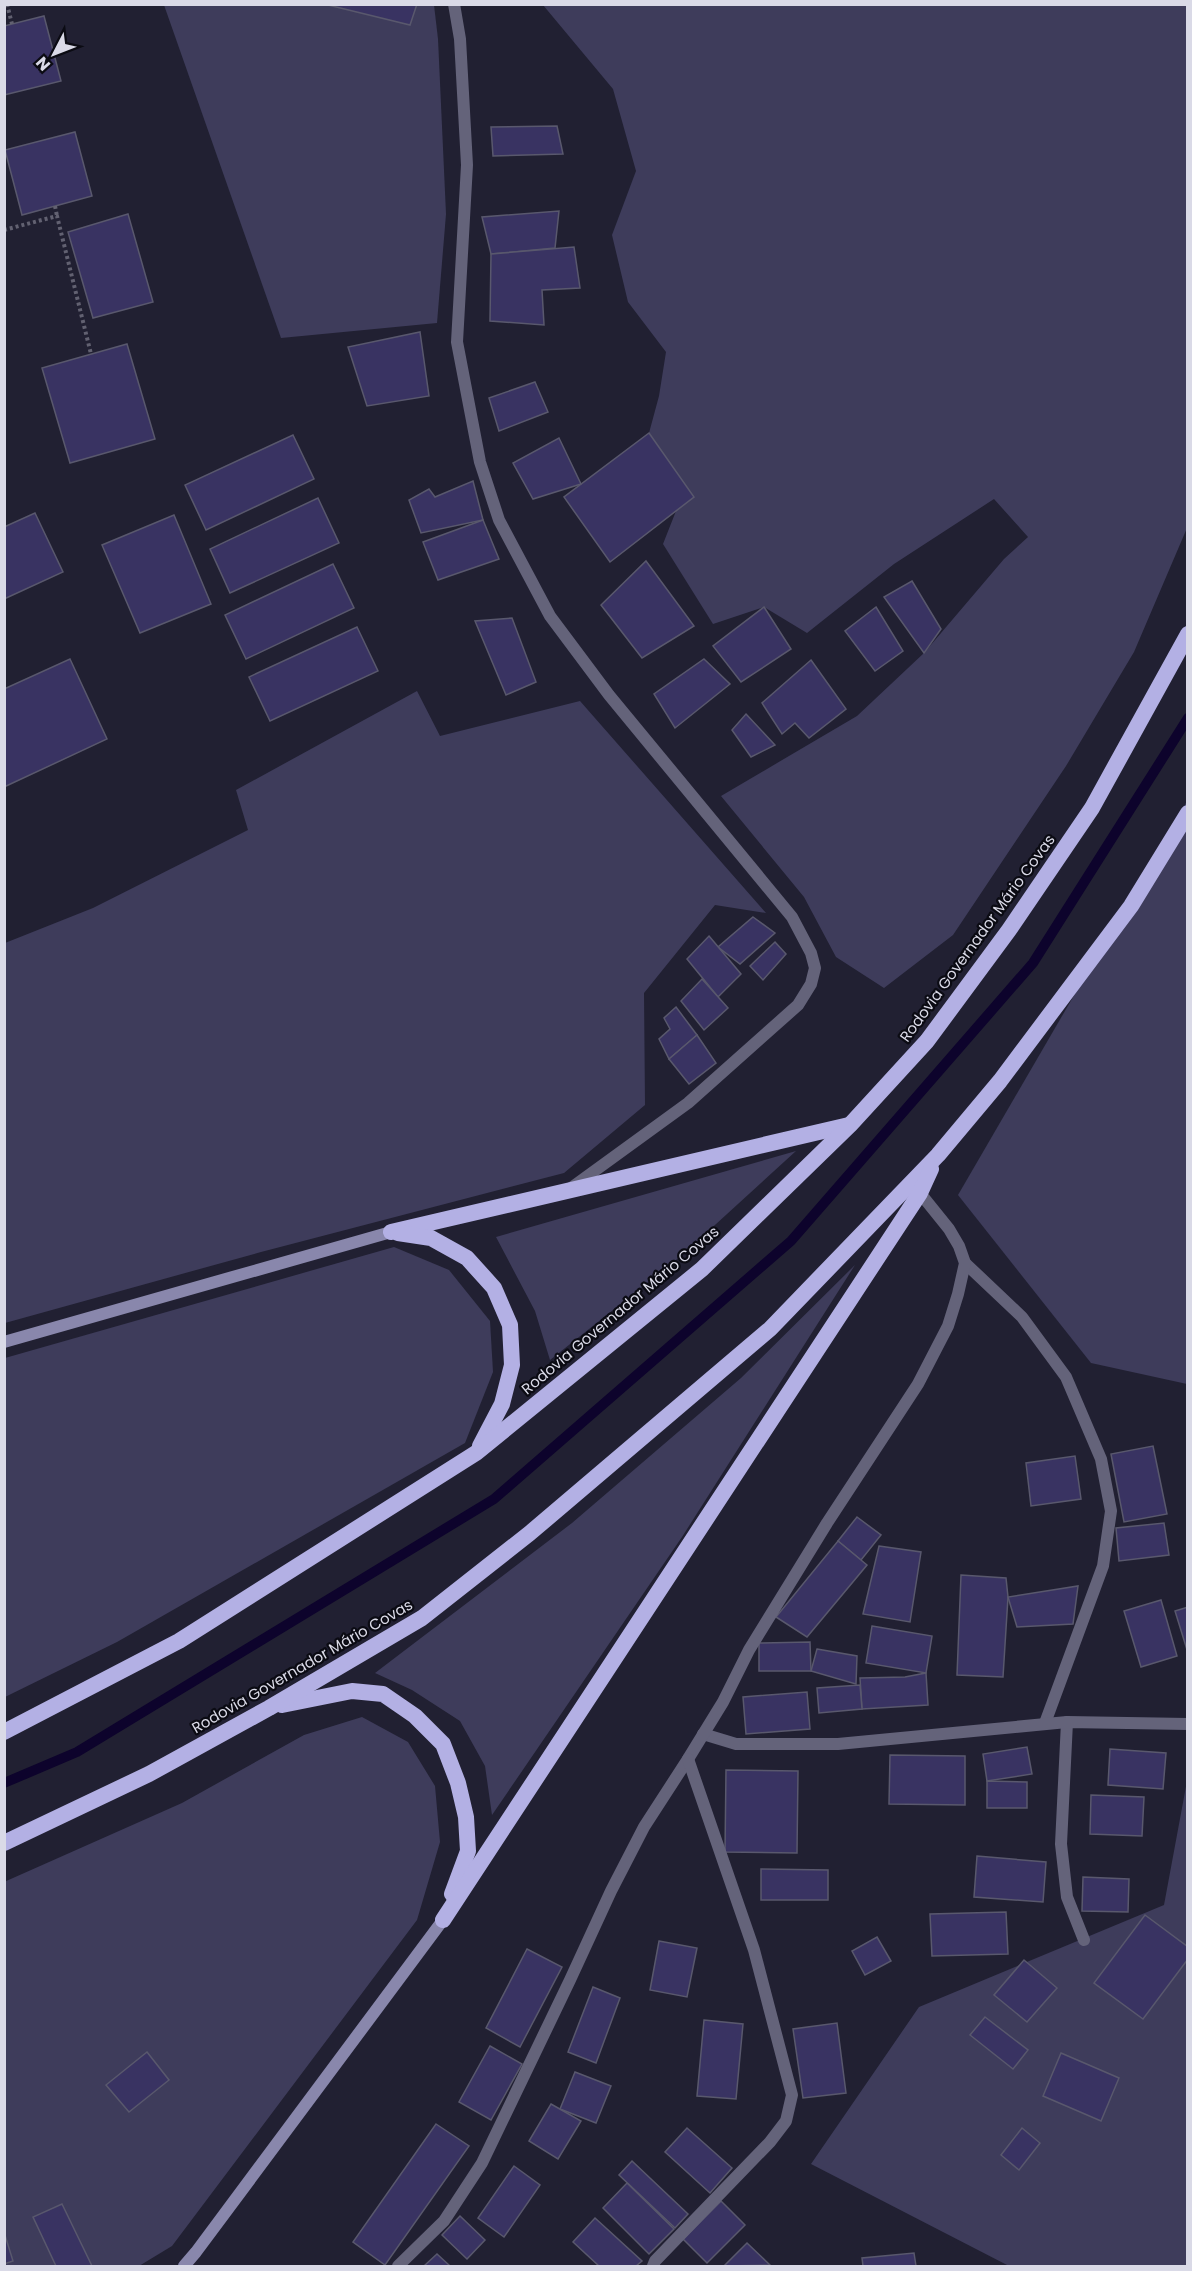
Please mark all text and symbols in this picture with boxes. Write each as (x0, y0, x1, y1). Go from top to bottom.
north arrow (24, 24, 84, 84)
text: N (31, 52, 56, 76)
street label: Rodovia Governador Mário Covas (894, 830, 1060, 1046)
street label: Rodovia Governador Mário Covas (517, 1221, 723, 1399)
street label: Rodovia Governador Mário Covas (188, 1594, 416, 1738)

